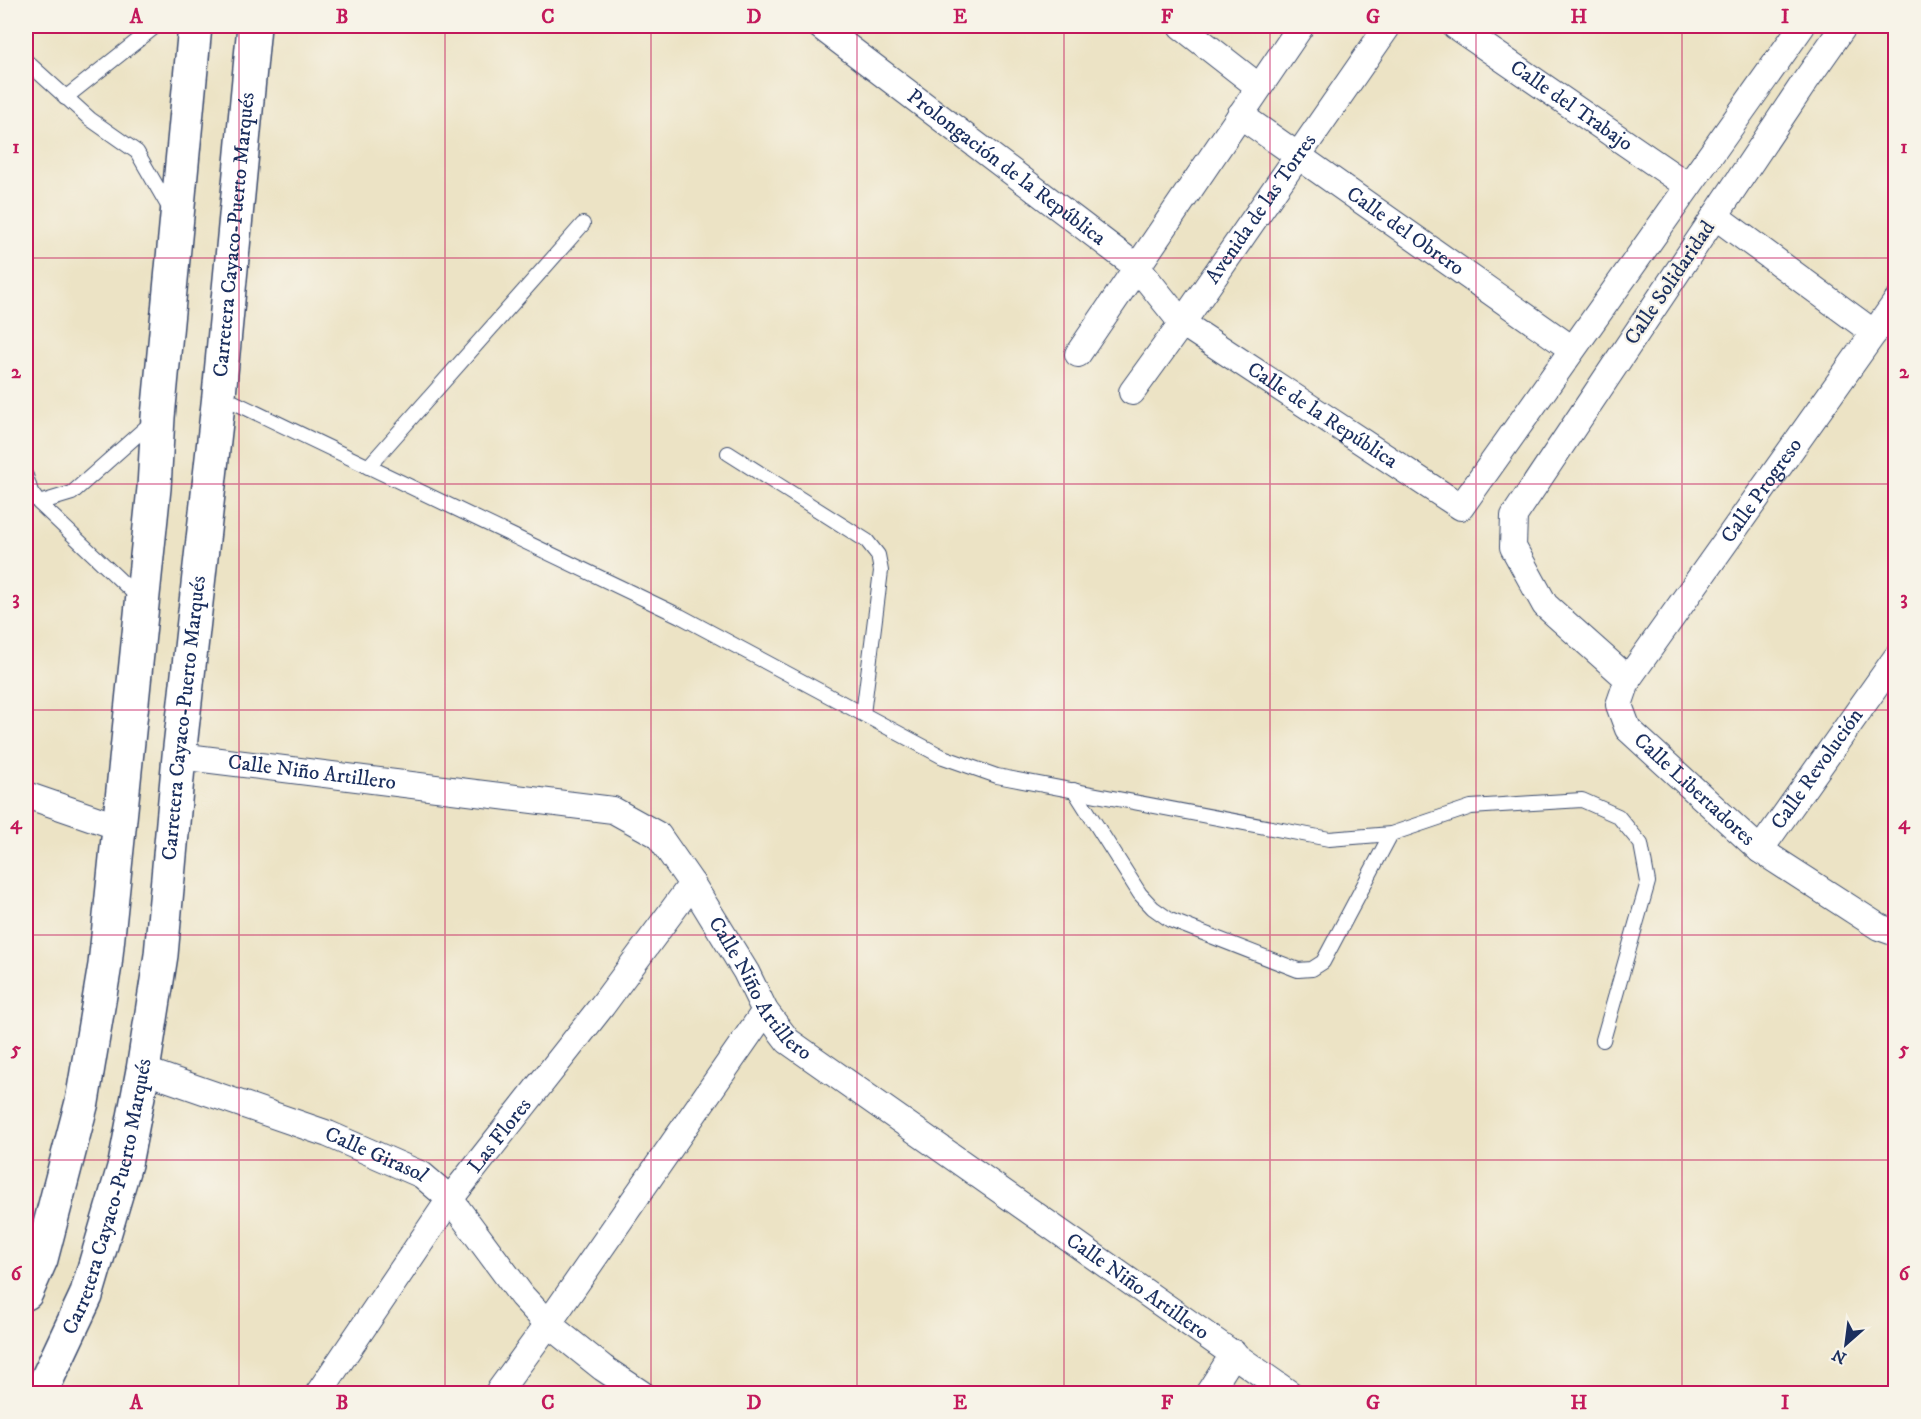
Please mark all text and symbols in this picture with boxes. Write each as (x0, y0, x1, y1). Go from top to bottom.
text: A (129, 5, 144, 30)
text: B (336, 5, 348, 30)
text: C (541, 5, 555, 30)
text: D (747, 5, 762, 30)
text: E (953, 5, 967, 30)
text: F (1161, 5, 1174, 30)
text: G (1366, 5, 1380, 30)
text: H (1571, 5, 1588, 30)
text: I (1781, 5, 1789, 30)
street label: Calle del Trabajo (1505, 55, 1638, 157)
street label: Prolongación de la República (902, 84, 1111, 252)
street label: Carretera Cayaco-Puerto Marqués (208, 91, 261, 378)
street label: Avenida de las Torres (1200, 129, 1322, 289)
text: 1 (12, 135, 20, 160)
text: 1 (1900, 135, 1908, 160)
street label: Calle del Obrero (1341, 181, 1469, 282)
street label: Calle Solidaridad (1619, 216, 1721, 350)
street label: Calle de la República (1242, 356, 1402, 474)
text: 2 (11, 360, 22, 385)
text: 2 (1899, 360, 1910, 385)
street label: Calle Progreso (1716, 433, 1808, 548)
street label: Carretera Cayaco-Puerto Marqués (157, 575, 212, 862)
text: 3 (12, 586, 20, 611)
text: 3 (1900, 586, 1908, 611)
street label: Calle Revolución (1765, 704, 1869, 835)
street label: Calle Libertadores (1628, 727, 1760, 852)
street label: Calle Niño Artillero (226, 749, 397, 796)
text: 4 (10, 811, 23, 836)
text: 4 (1898, 811, 1911, 836)
street label: Calle Niño Artillero (702, 912, 816, 1066)
text: 5 (10, 1037, 21, 1062)
text: 5 (1898, 1037, 1909, 1062)
street label: Carretera Cayaco-Puerto Marqués (57, 1057, 158, 1339)
street label: Las Flores (462, 1093, 537, 1179)
street label: Calle Girasol (321, 1121, 434, 1188)
street label: Calle Niño Artillero (1061, 1227, 1214, 1346)
text: 6 (11, 1262, 23, 1287)
text: 6 (1899, 1262, 1911, 1287)
north arrow (1816, 1314, 1876, 1374)
text: N (1829, 1344, 1850, 1368)
text: A (129, 1391, 144, 1416)
text: B (336, 1391, 348, 1416)
text: C (541, 1391, 555, 1416)
text: D (747, 1391, 762, 1416)
text: E (953, 1391, 967, 1416)
text: F (1161, 1391, 1174, 1416)
text: G (1366, 1391, 1380, 1416)
text: H (1571, 1391, 1588, 1416)
text: I (1781, 1391, 1789, 1416)

